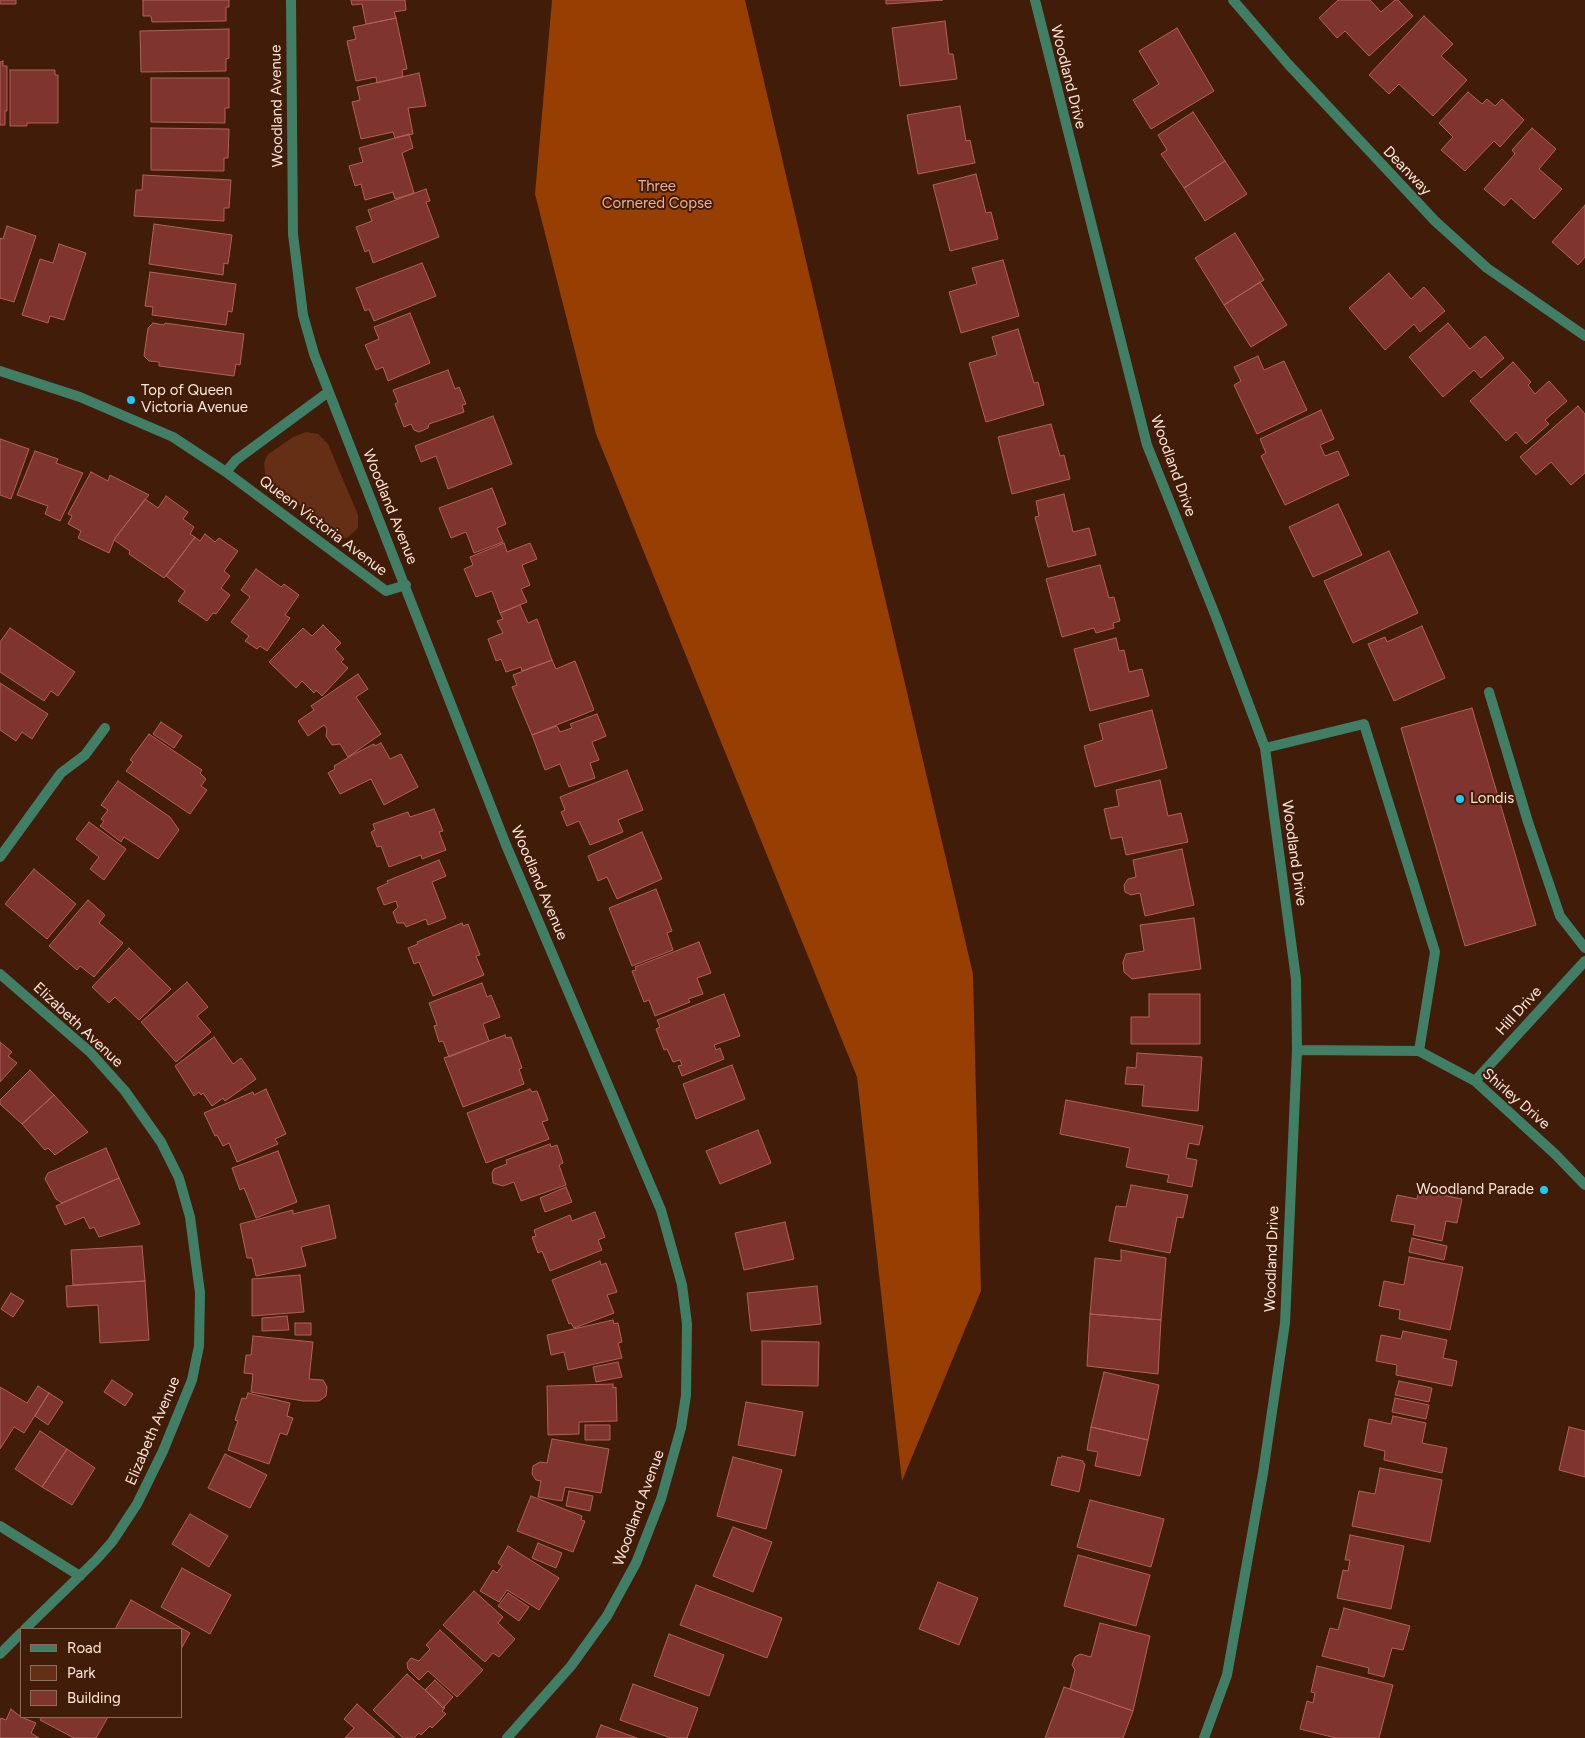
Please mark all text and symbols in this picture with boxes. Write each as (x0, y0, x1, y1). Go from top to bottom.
street label: Woodland Drive (1046, 23, 1090, 131)
street label: Woodland Avenue (267, 45, 287, 167)
street label: Deanway (1379, 143, 1435, 199)
park label: Three Cornered Copse (602, 178, 712, 213)
place label: Top of Queen Victoria Avenue (141, 382, 248, 417)
marker: Top of Queen Victoria Avenue (125, 394, 137, 406)
street label: Woodland Drive (1146, 413, 1200, 519)
street label: Woodland Avenue (359, 447, 421, 567)
street label: Queen Victoria Avenue (255, 472, 391, 580)
place label: Londis (1470, 790, 1514, 808)
marker: Londis (1454, 793, 1466, 805)
street label: Woodland Drive (1278, 799, 1310, 907)
street label: Woodland Avenue (507, 823, 571, 943)
street label: Elizabeth Avenue (29, 979, 127, 1071)
street label: Hill Drive (1492, 983, 1546, 1039)
street label: Shirley Drive (1479, 1065, 1553, 1133)
place label: Woodland Parade (1416, 1181, 1534, 1199)
marker: Woodland Parade (1538, 1184, 1550, 1196)
street label: Woodland Drive (1261, 1205, 1283, 1313)
street label: Elizabeth Avenue (122, 1374, 184, 1488)
street label: Woodland Avenue (610, 1447, 668, 1569)
legend (20, 1628, 182, 1718)
text: Road (67, 1639, 102, 1657)
text: Park (67, 1664, 96, 1682)
text: Building (67, 1689, 121, 1707)

